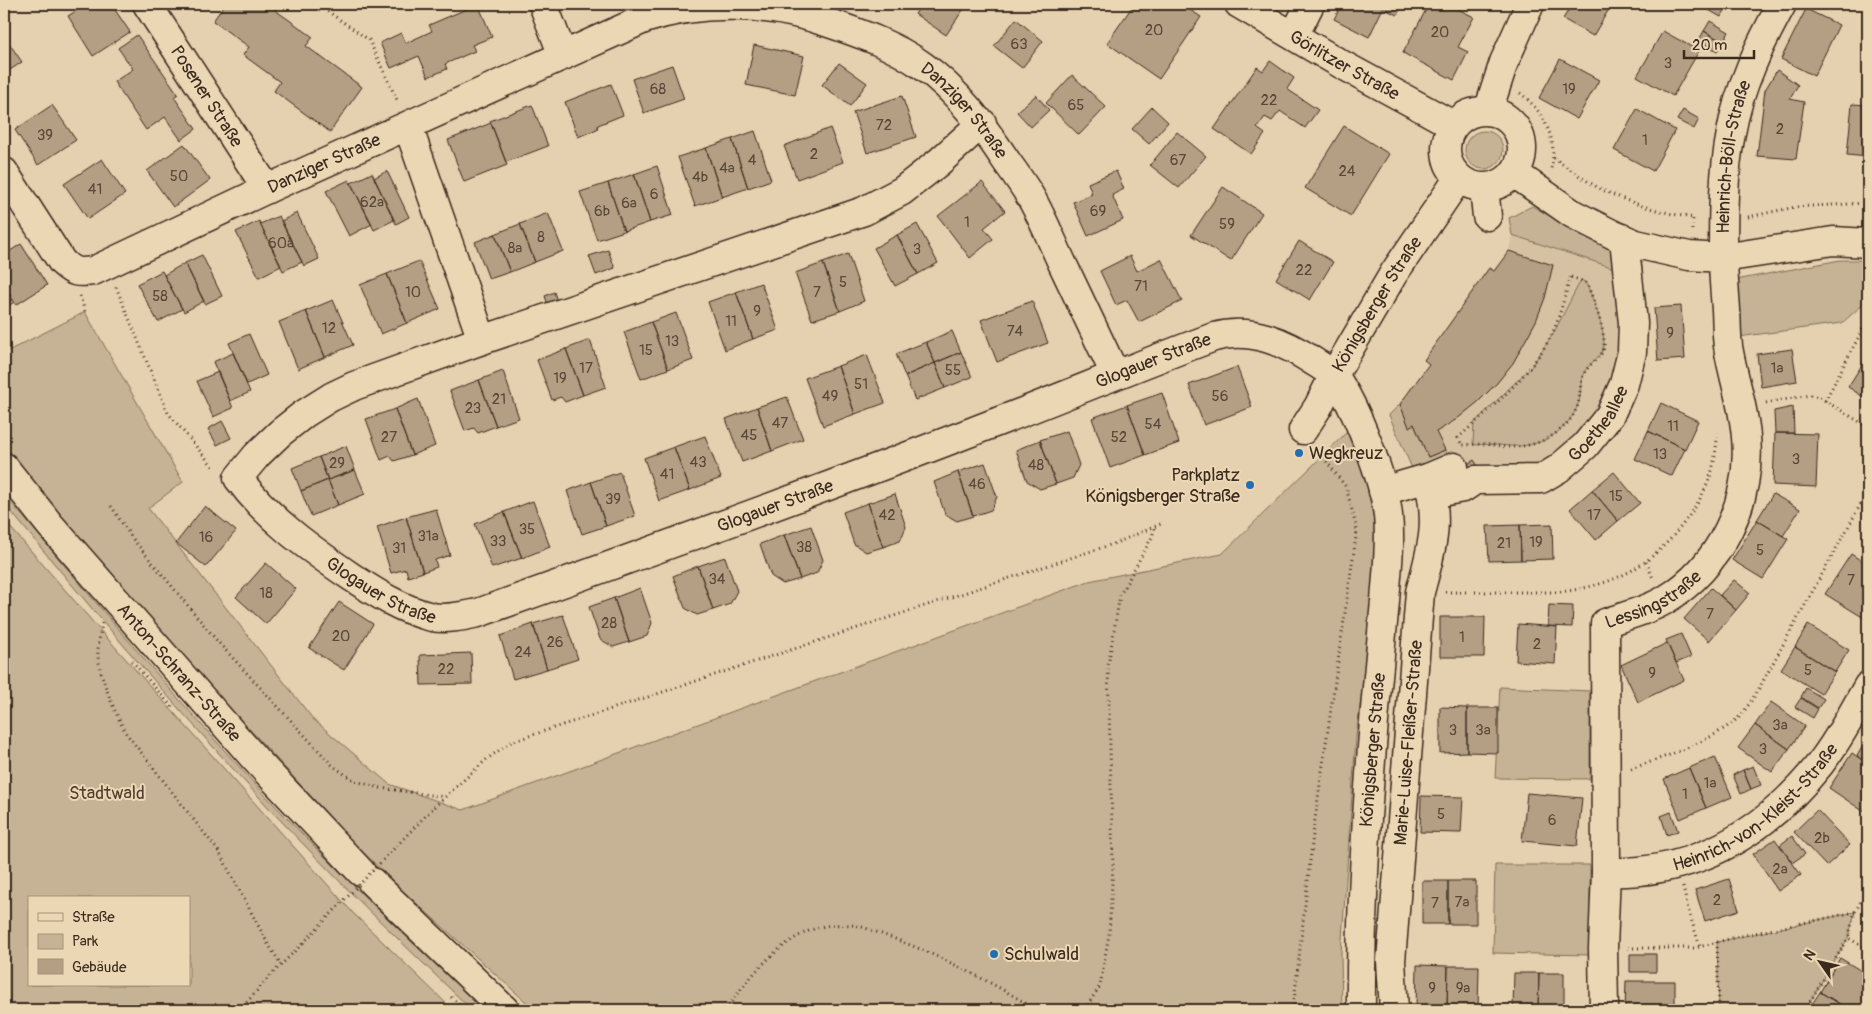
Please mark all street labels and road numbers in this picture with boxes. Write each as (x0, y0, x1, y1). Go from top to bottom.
street label: Görlitzer Straße (1285, 25, 1404, 105)
street label: Posener Straße (165, 41, 248, 152)
street label: Danziger Straße (916, 57, 1013, 163)
street label: Heinrich-Böll-Straße (1712, 77, 1756, 234)
street label: Danziger Straße (264, 128, 384, 199)
street label: Königsberger Straße (1327, 232, 1427, 376)
street label: Glogauer Straße (1092, 328, 1214, 394)
street label: Goetheallee (1563, 382, 1633, 467)
street label: Glogauer Straße (714, 474, 837, 538)
street label: Glogauer Straße (322, 551, 438, 629)
street label: Lessingstraße (1602, 565, 1706, 634)
street label: Anton-Schranz-Straße (112, 598, 246, 747)
street label: Marie-Luise-Fleißer-Straße (1389, 639, 1428, 846)
street label: Königsberger Straße (1355, 672, 1391, 828)
street label: Heinrich-von-Kleist-Straße (1670, 739, 1843, 876)

